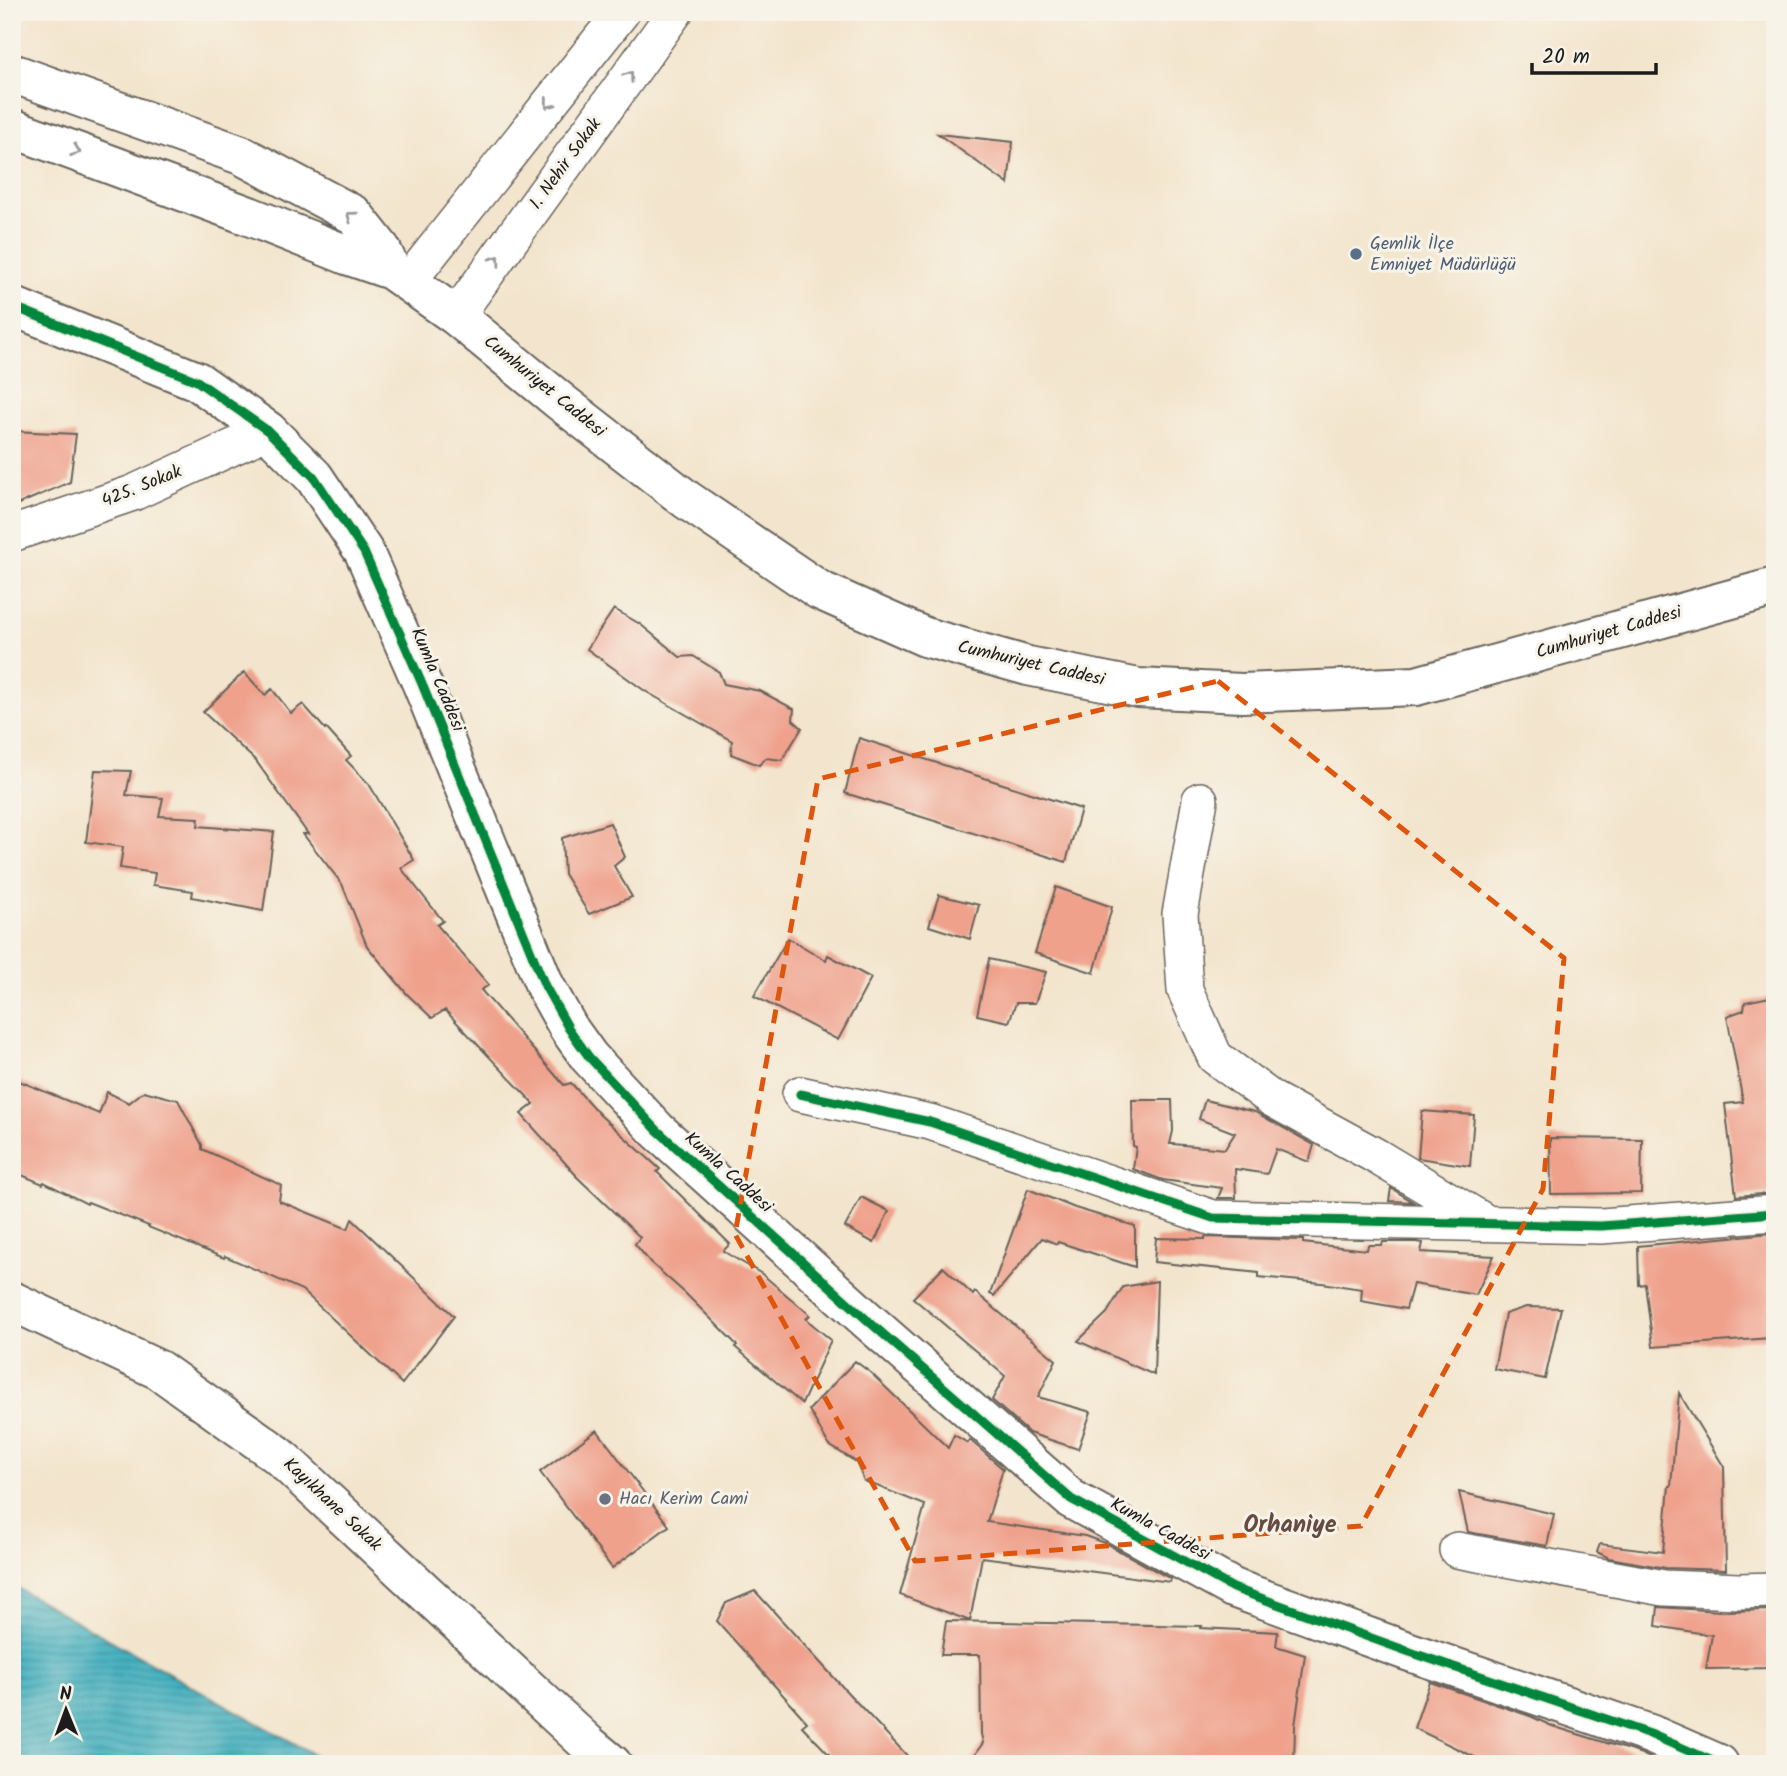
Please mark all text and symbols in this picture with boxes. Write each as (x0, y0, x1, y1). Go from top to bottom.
scale bar (1532, 32, 1656, 76)
text: 20 m (1542, 41, 1590, 74)
one-way arrow (621, 71, 633, 84)
one-way arrow (544, 96, 557, 109)
street label: 1. Nehir Sokak (523, 112, 610, 216)
one-way arrow (70, 143, 82, 157)
one-way arrow (346, 212, 358, 224)
place label: Gemlik İlçe Emniyet Müdürlüğü (1370, 230, 1516, 280)
marker: Gemlik İlçe Emniyet Müdürlüğü (1348, 246, 1364, 262)
one-way arrow (488, 255, 501, 268)
street label: Cumhuriyet Caddesi (476, 328, 612, 446)
street label: 425. Sokak (97, 458, 187, 516)
street label: Cumhuriyet Caddesi (1533, 598, 1686, 668)
street label: Kumla Caddesi (402, 623, 472, 737)
street label: Cumhuriyet Caddesi (955, 633, 1108, 695)
street label: Kumla Caddesi (677, 1125, 779, 1221)
street label: Kayıkhane Sokak (276, 1451, 389, 1559)
place label: Hacı Kerim Cami (619, 1485, 748, 1514)
street label: Kumla Caddesi (1104, 1490, 1216, 1570)
marker: Hacı Kerim Cami (597, 1491, 613, 1507)
district label: Orhaniye (1243, 1506, 1337, 1545)
north arrow (32, 1674, 102, 1744)
text: N (59, 1680, 72, 1710)

